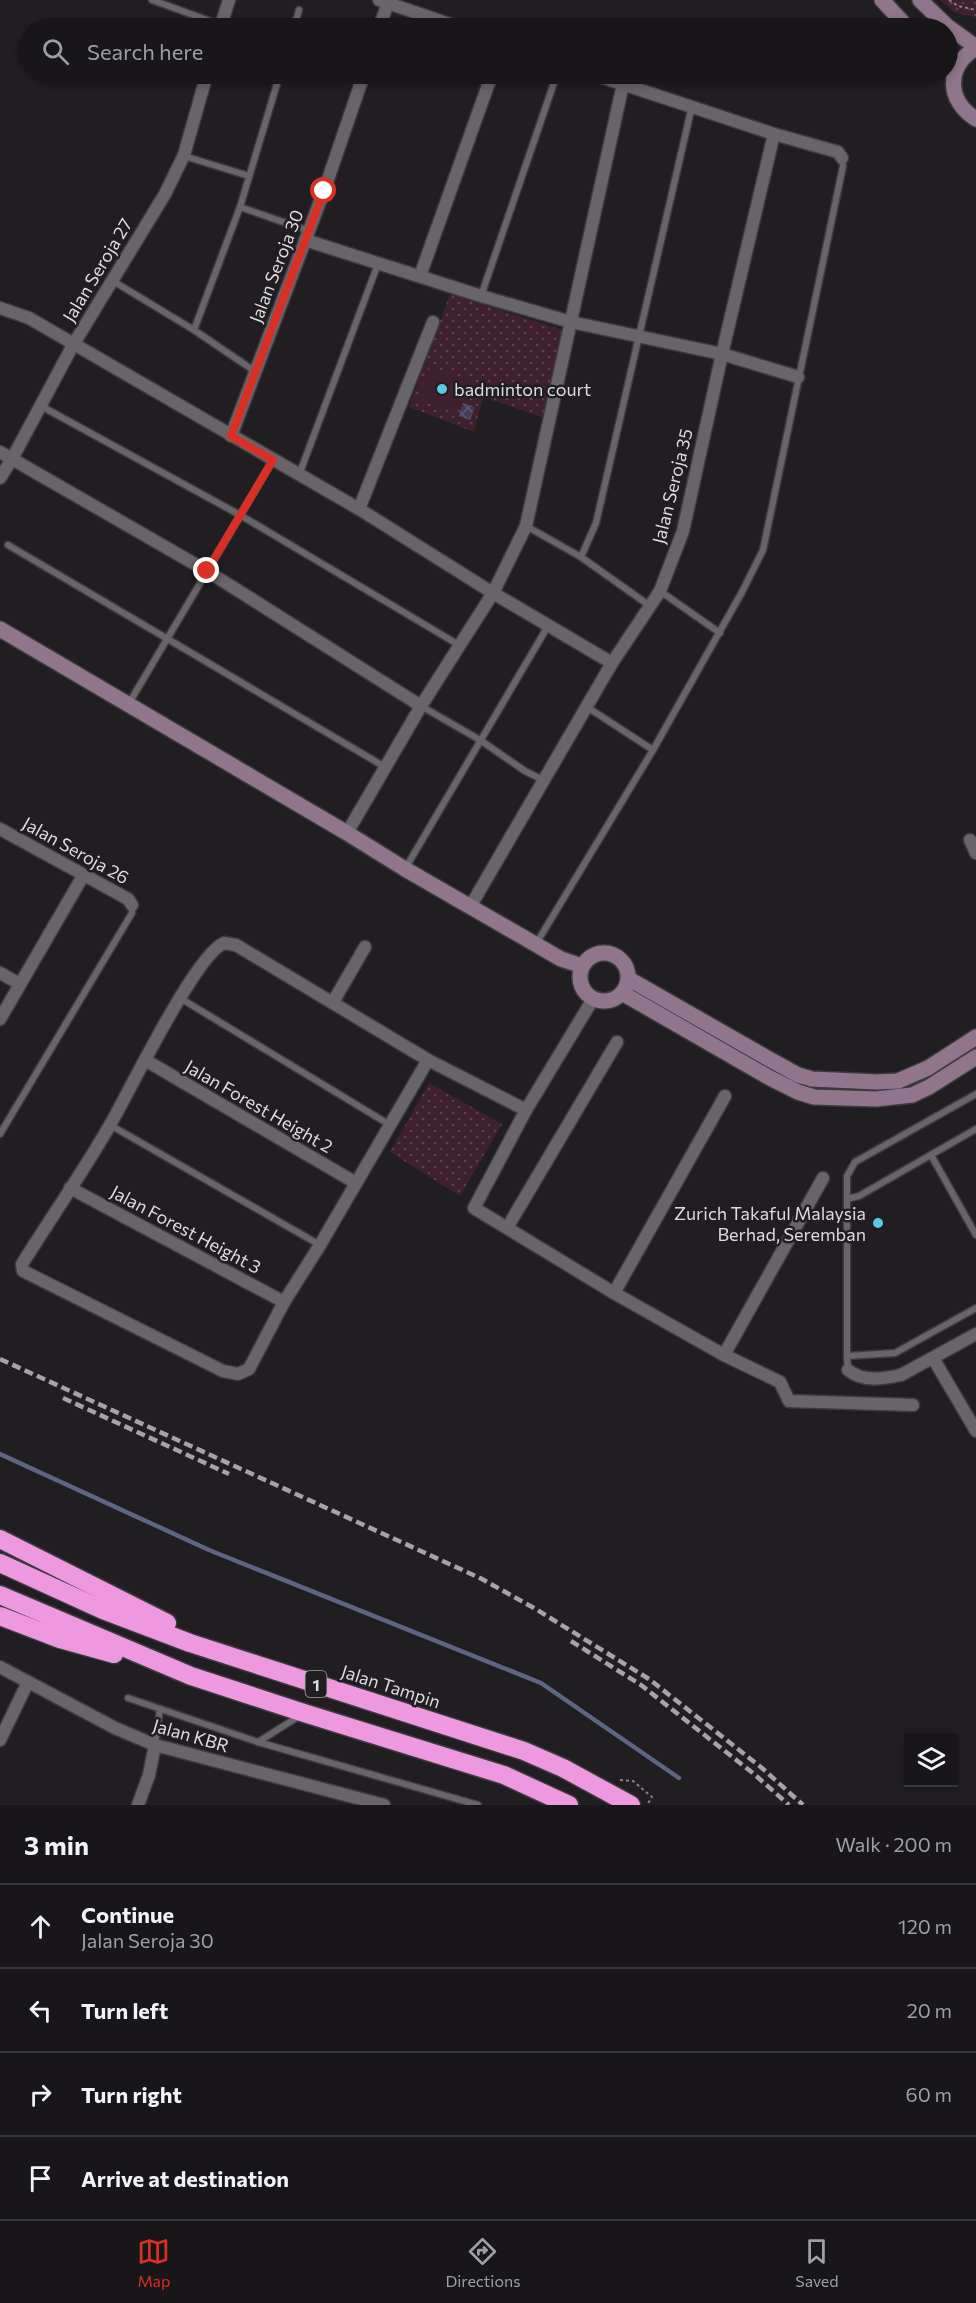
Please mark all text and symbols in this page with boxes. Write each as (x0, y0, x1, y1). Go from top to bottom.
search box (18, 18, 958, 84)
icon: search (39, 35, 72, 68)
text: Search here (87, 38, 203, 65)
route start (310, 177, 336, 203)
street label: Jalan Seroja 30 (244, 206, 308, 326)
street label: Jalan Seroja 27 (57, 214, 137, 326)
place label: badminton court (454, 378, 591, 400)
marker: badminton court (435, 382, 449, 396)
street label: Jalan Seroja 35 (647, 426, 697, 546)
route end (193, 557, 219, 583)
street label: Jalan Seroja 26 (19, 812, 133, 888)
street label: Jalan Forest Height 2 (181, 1055, 337, 1157)
street label: Jalan Forest Height 3 (107, 1180, 265, 1278)
place label: Zurich Takaful Malaysia Berhad, Seremban (674, 1202, 866, 1245)
marker: Zurich Takaful Malaysia Berhad, Seremban (871, 1216, 885, 1230)
street label: Jalan Tampin (339, 1660, 443, 1712)
road number: 1 (306, 1671, 326, 1697)
street label: Jalan KBR (150, 1714, 232, 1756)
map controls (904, 1733, 958, 1787)
button: layers (904, 1733, 958, 1787)
text: 3 min (24, 1829, 89, 1860)
text: Walk · 200 m (835, 1832, 952, 1856)
text: Continue (81, 1901, 174, 1928)
icon: ahead (24, 1910, 57, 1943)
text: 120 m (898, 1914, 952, 1938)
text: Jalan Seroja 30 (81, 1928, 214, 1952)
icon: left (24, 1994, 57, 2027)
text: Turn left (81, 1997, 168, 2024)
text: 20 m (907, 1998, 952, 2022)
icon: right (24, 2078, 57, 2111)
text: Turn right (81, 2081, 182, 2108)
text: 60 m (906, 2082, 952, 2106)
icon: arrive (24, 2162, 57, 2195)
text: Arrive at destination (81, 2165, 289, 2192)
tab: Map (137, 2235, 170, 2290)
tab: Directions (445, 2235, 520, 2290)
tab: Saved (795, 2235, 839, 2290)

